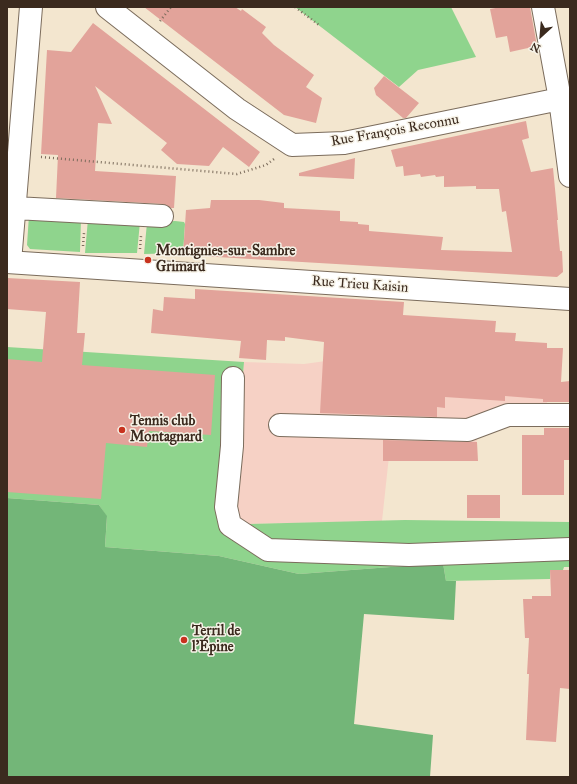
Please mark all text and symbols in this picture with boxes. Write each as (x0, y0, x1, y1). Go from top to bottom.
north arrow (521, 16, 561, 56)
text: N (528, 39, 543, 55)
street label: Rue François Reconnu (330, 111, 460, 151)
place label: Montignies-sur-Sambre Grimard (156, 244, 295, 276)
marker: Montignies-sur-Sambre Grimard (143, 255, 153, 265)
street label: Rue Trieu Kaisin (311, 273, 409, 297)
place label: Tennis club Montagnard (130, 414, 202, 446)
marker: Tennis club Montagnard (117, 425, 127, 435)
place label: Terril de l'Épine (192, 624, 240, 656)
marker: Terril de l'Épine (179, 635, 189, 645)

